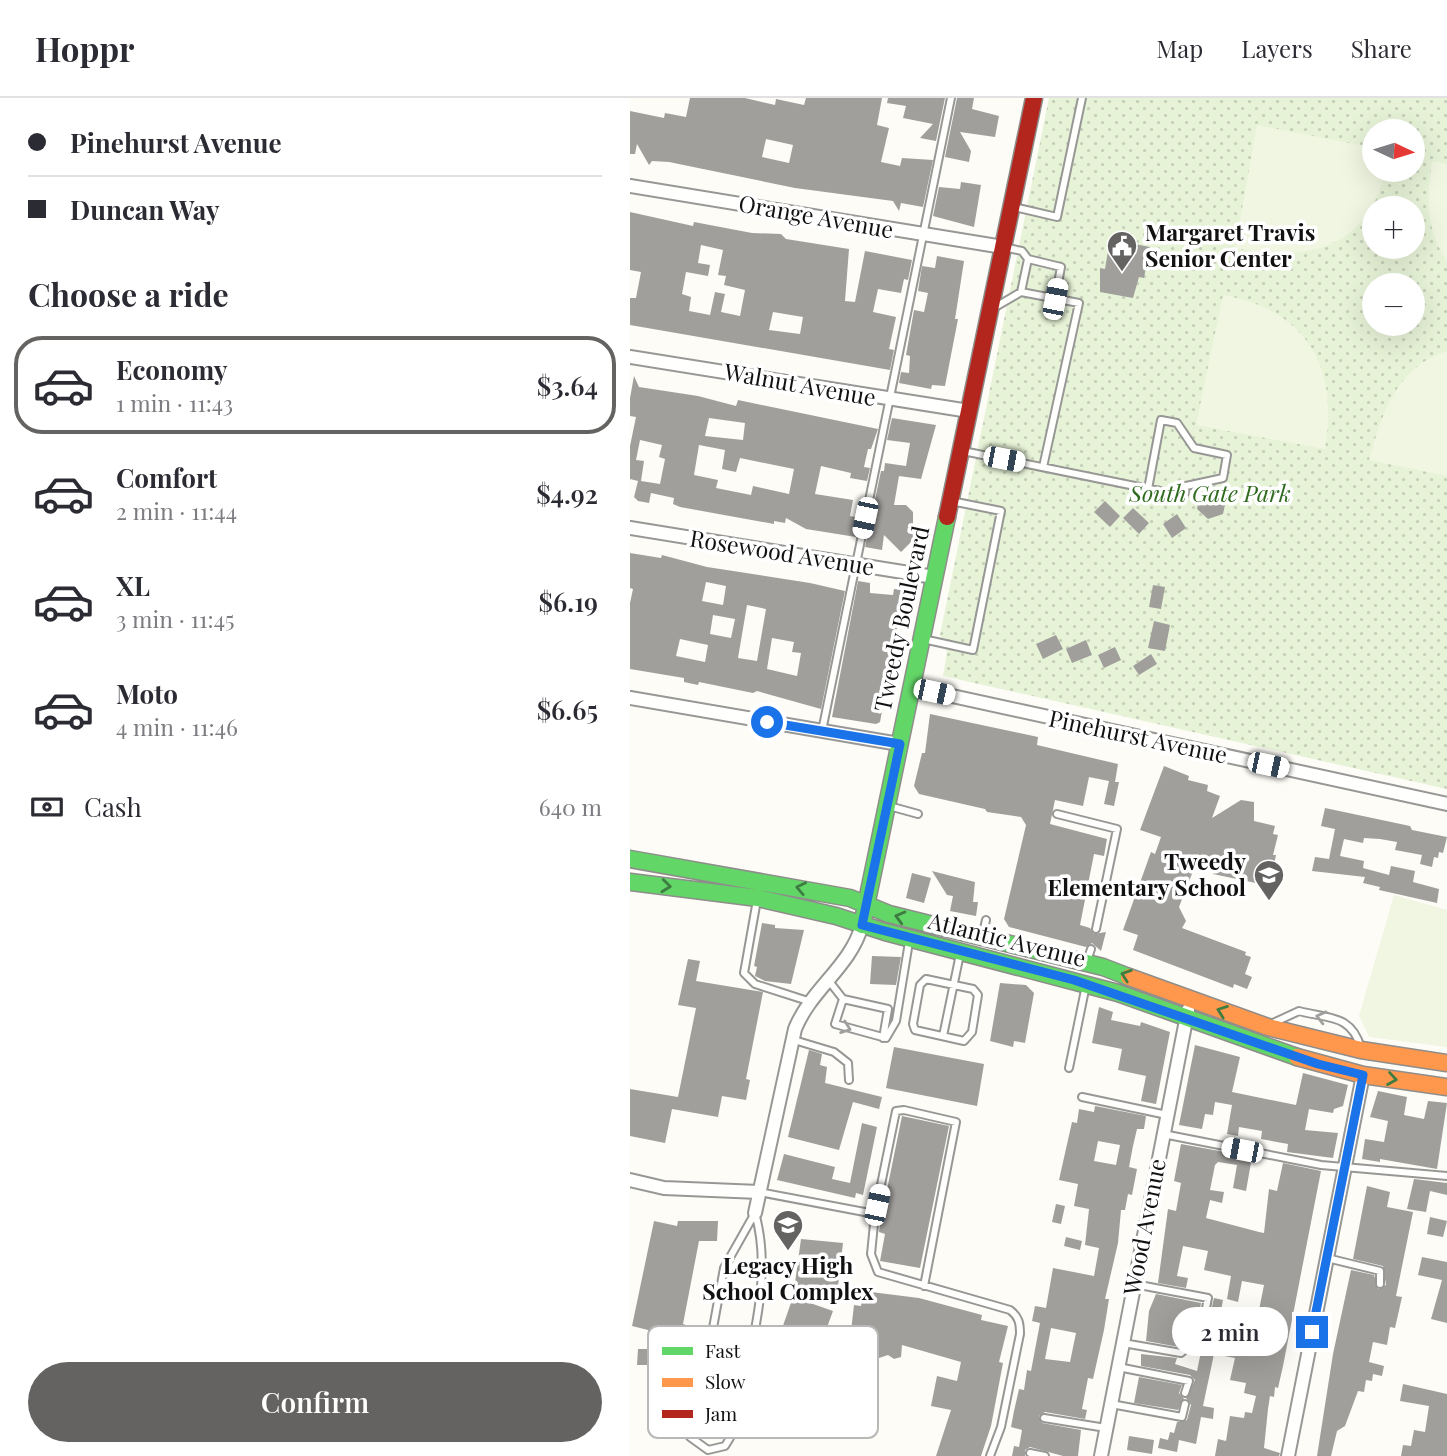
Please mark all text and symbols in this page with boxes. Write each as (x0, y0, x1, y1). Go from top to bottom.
text: Hoppr (35, 26, 134, 70)
text: Map (1157, 32, 1203, 64)
text: Layers (1241, 32, 1313, 64)
text: Share (1351, 32, 1412, 64)
north arrow (1362, 119, 1424, 182)
map controls (1362, 119, 1425, 336)
text: Pinehurst Avenue (70, 125, 282, 160)
street label: Orange Avenue (736, 187, 896, 244)
text: Duncan Way (70, 192, 219, 227)
button: + (1362, 196, 1425, 259)
place label: Margaret Travis Senior Center (1145, 216, 1315, 273)
public building icon: Margaret Travis Senior Center (1105, 229, 1139, 273)
text: Choose a ride (28, 272, 229, 315)
button: − (1362, 273, 1425, 336)
car (1041, 276, 1070, 322)
text: Economy (116, 352, 227, 387)
icon: car (32, 354, 95, 417)
street label: Walnut Avenue (721, 355, 878, 412)
text: $3.64 (537, 368, 598, 403)
text: 1 min · 11:43 (116, 387, 233, 418)
car (982, 445, 1027, 473)
text: Comfort (116, 460, 217, 495)
icon: car (32, 462, 95, 525)
text: $4.92 (536, 476, 598, 511)
park label: South Gate Park (1128, 477, 1291, 508)
text: 2 min · 11:44 (116, 495, 237, 526)
car (851, 495, 880, 541)
street label: Rosewood Avenue (688, 522, 877, 581)
street label: Tweedy Boulevard (866, 523, 935, 714)
text: XL (116, 568, 150, 603)
icon: car (32, 570, 95, 633)
text: $6.19 (539, 584, 598, 619)
text: 3 min · 11:45 (116, 603, 235, 634)
text: Moto (116, 676, 178, 711)
car (912, 677, 957, 707)
icon: car (32, 678, 95, 741)
text: $6.65 (537, 692, 598, 727)
street label: Pinehurst Avenue (1046, 701, 1230, 770)
route start (751, 706, 783, 738)
text: 4 min · 11:46 (116, 711, 238, 742)
car (1246, 750, 1291, 780)
icon: cash (28, 788, 66, 826)
text: Cash (84, 789, 142, 824)
text: 640 m (539, 791, 602, 822)
place label: Tweedy Elementary School (1048, 845, 1246, 902)
school or university icon: Tweedy Elementary School (1252, 858, 1286, 902)
one-way arrow (660, 878, 672, 893)
one-way arrow (795, 882, 807, 897)
street label: Atlantic Avenue (924, 904, 1089, 973)
one-way arrow (894, 911, 906, 925)
one-way arrow (1120, 969, 1132, 983)
one-way arrow (1217, 1005, 1229, 1019)
one-way arrow (1315, 1011, 1327, 1025)
one-way arrow (839, 1019, 851, 1033)
one-way arrow (1386, 1071, 1398, 1086)
car (1220, 1136, 1265, 1164)
street label: Wood Avenue (1115, 1156, 1172, 1299)
car (863, 1182, 892, 1228)
school or university icon: Legacy High School Complex (771, 1208, 805, 1252)
place label: Legacy High School Complex (702, 1249, 874, 1306)
callout: 2 min (1172, 1308, 1288, 1356)
text: 2 min (1201, 1316, 1259, 1347)
route end (1296, 1316, 1328, 1348)
legend (648, 1326, 878, 1438)
text: Fast (705, 1337, 741, 1363)
button: Confirm (28, 1362, 602, 1442)
text: Slow (705, 1368, 746, 1394)
text: Jam (704, 1400, 737, 1426)

